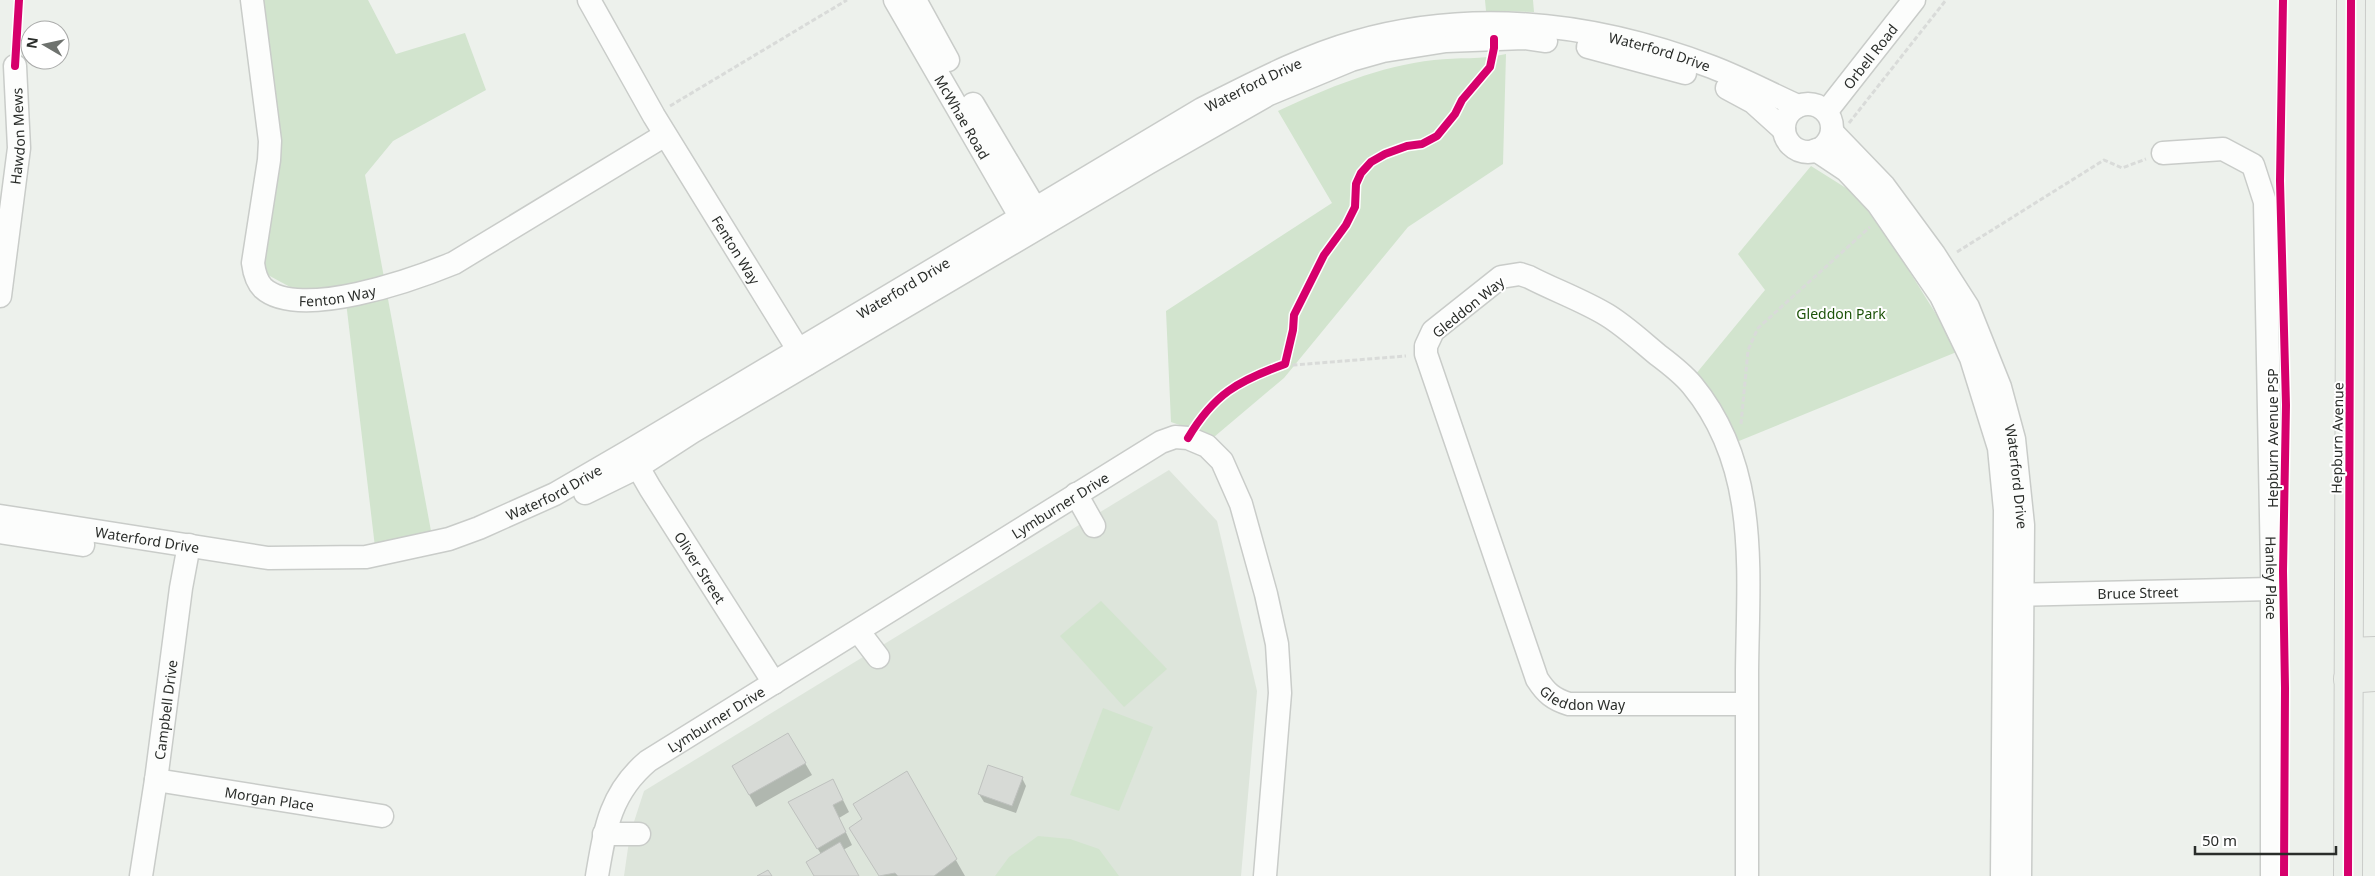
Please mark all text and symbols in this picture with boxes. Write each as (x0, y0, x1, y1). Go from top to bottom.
north arrow (20, 20, 70, 70)
street label: Orbell Road (1838, 20, 1901, 93)
street label: Waterford Drive (1607, 27, 1713, 75)
text: N (21, 36, 42, 50)
street label: Waterford Drive (1201, 53, 1304, 116)
street label: McWhae Road (931, 71, 994, 162)
street label: Hawdon Mews (5, 87, 29, 185)
street label: Fenton Way (708, 212, 765, 288)
street label: Waterford Drive (853, 252, 953, 323)
street label: Gleddon Way (1428, 272, 1509, 342)
street label: Fenton Way (299, 280, 379, 310)
park label: Gleddon Park (1796, 304, 1886, 323)
street label: Hepburn Avenue PSP (2263, 368, 2282, 508)
street label: Hepburn Avenue (2327, 382, 2347, 494)
street label: Waterford Drive (2001, 422, 2033, 530)
street label: Waterford Drive (503, 460, 605, 524)
street label: Lymburner Drive (1007, 467, 1112, 542)
street label: Waterford Drive (94, 522, 201, 557)
street label: Oliver Street (670, 528, 730, 607)
street label: Hanley Place (2262, 536, 2282, 620)
street label: Bruce Street (2097, 582, 2179, 602)
street label: Campbell Drive (149, 659, 181, 761)
street label: Lymburner Drive (664, 681, 768, 756)
street label: Gleddon Way (1536, 681, 1626, 714)
street label: Morgan Place (224, 782, 316, 815)
scale bar (2195, 824, 2336, 856)
text: 50 m (2202, 830, 2237, 850)

